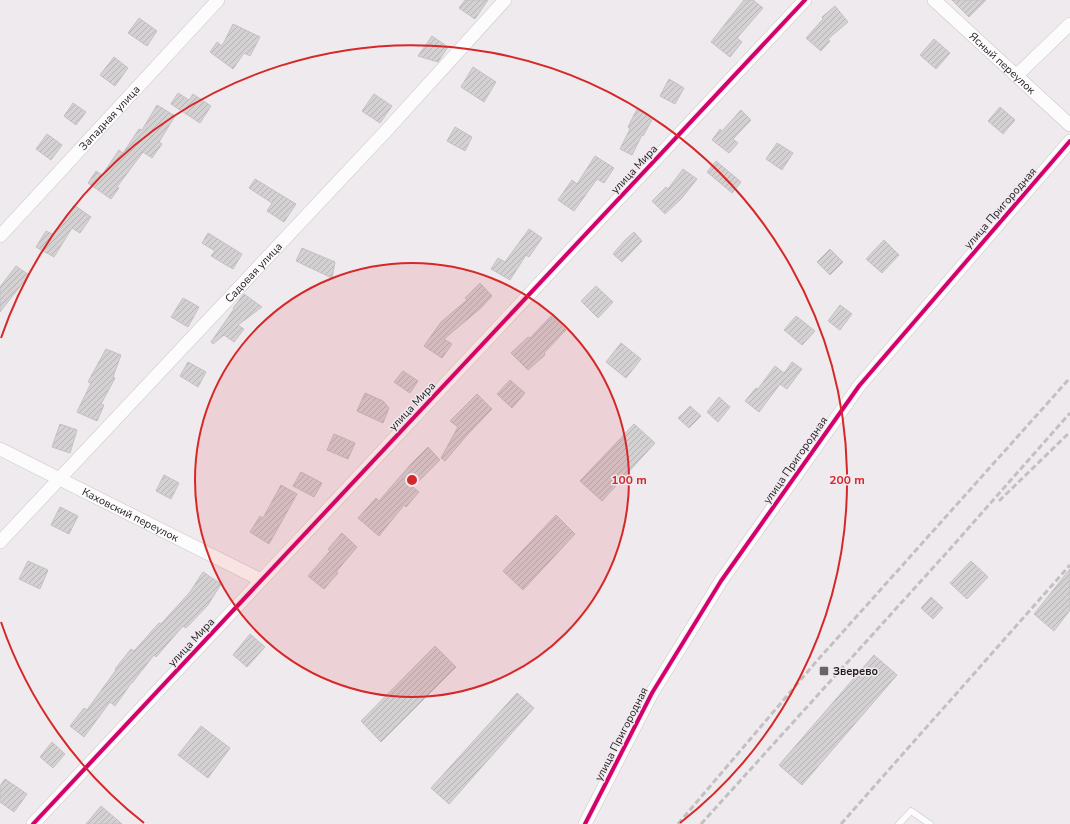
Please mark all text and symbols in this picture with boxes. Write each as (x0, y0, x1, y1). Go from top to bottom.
street label: Ясный переулок (966, 29, 1039, 98)
street label: Западная улица (76, 82, 144, 154)
street label: улица Мира (608, 142, 661, 197)
street label: улица Пригородная (961, 164, 1040, 252)
street label: Садовая улица (222, 239, 286, 306)
street label: улица Мира (386, 379, 439, 434)
street label: улица Пригородная (760, 414, 831, 507)
text: 100 m (611, 472, 647, 488)
text: 200 m (829, 472, 865, 488)
centre of rings (405, 473, 419, 487)
street label: Каховский переулок (79, 484, 181, 546)
street label: улица Мира (165, 615, 218, 670)
place label: Зверево (833, 664, 878, 679)
marker: Зверево (818, 665, 830, 677)
street label: улица Пригородная (591, 685, 652, 784)

